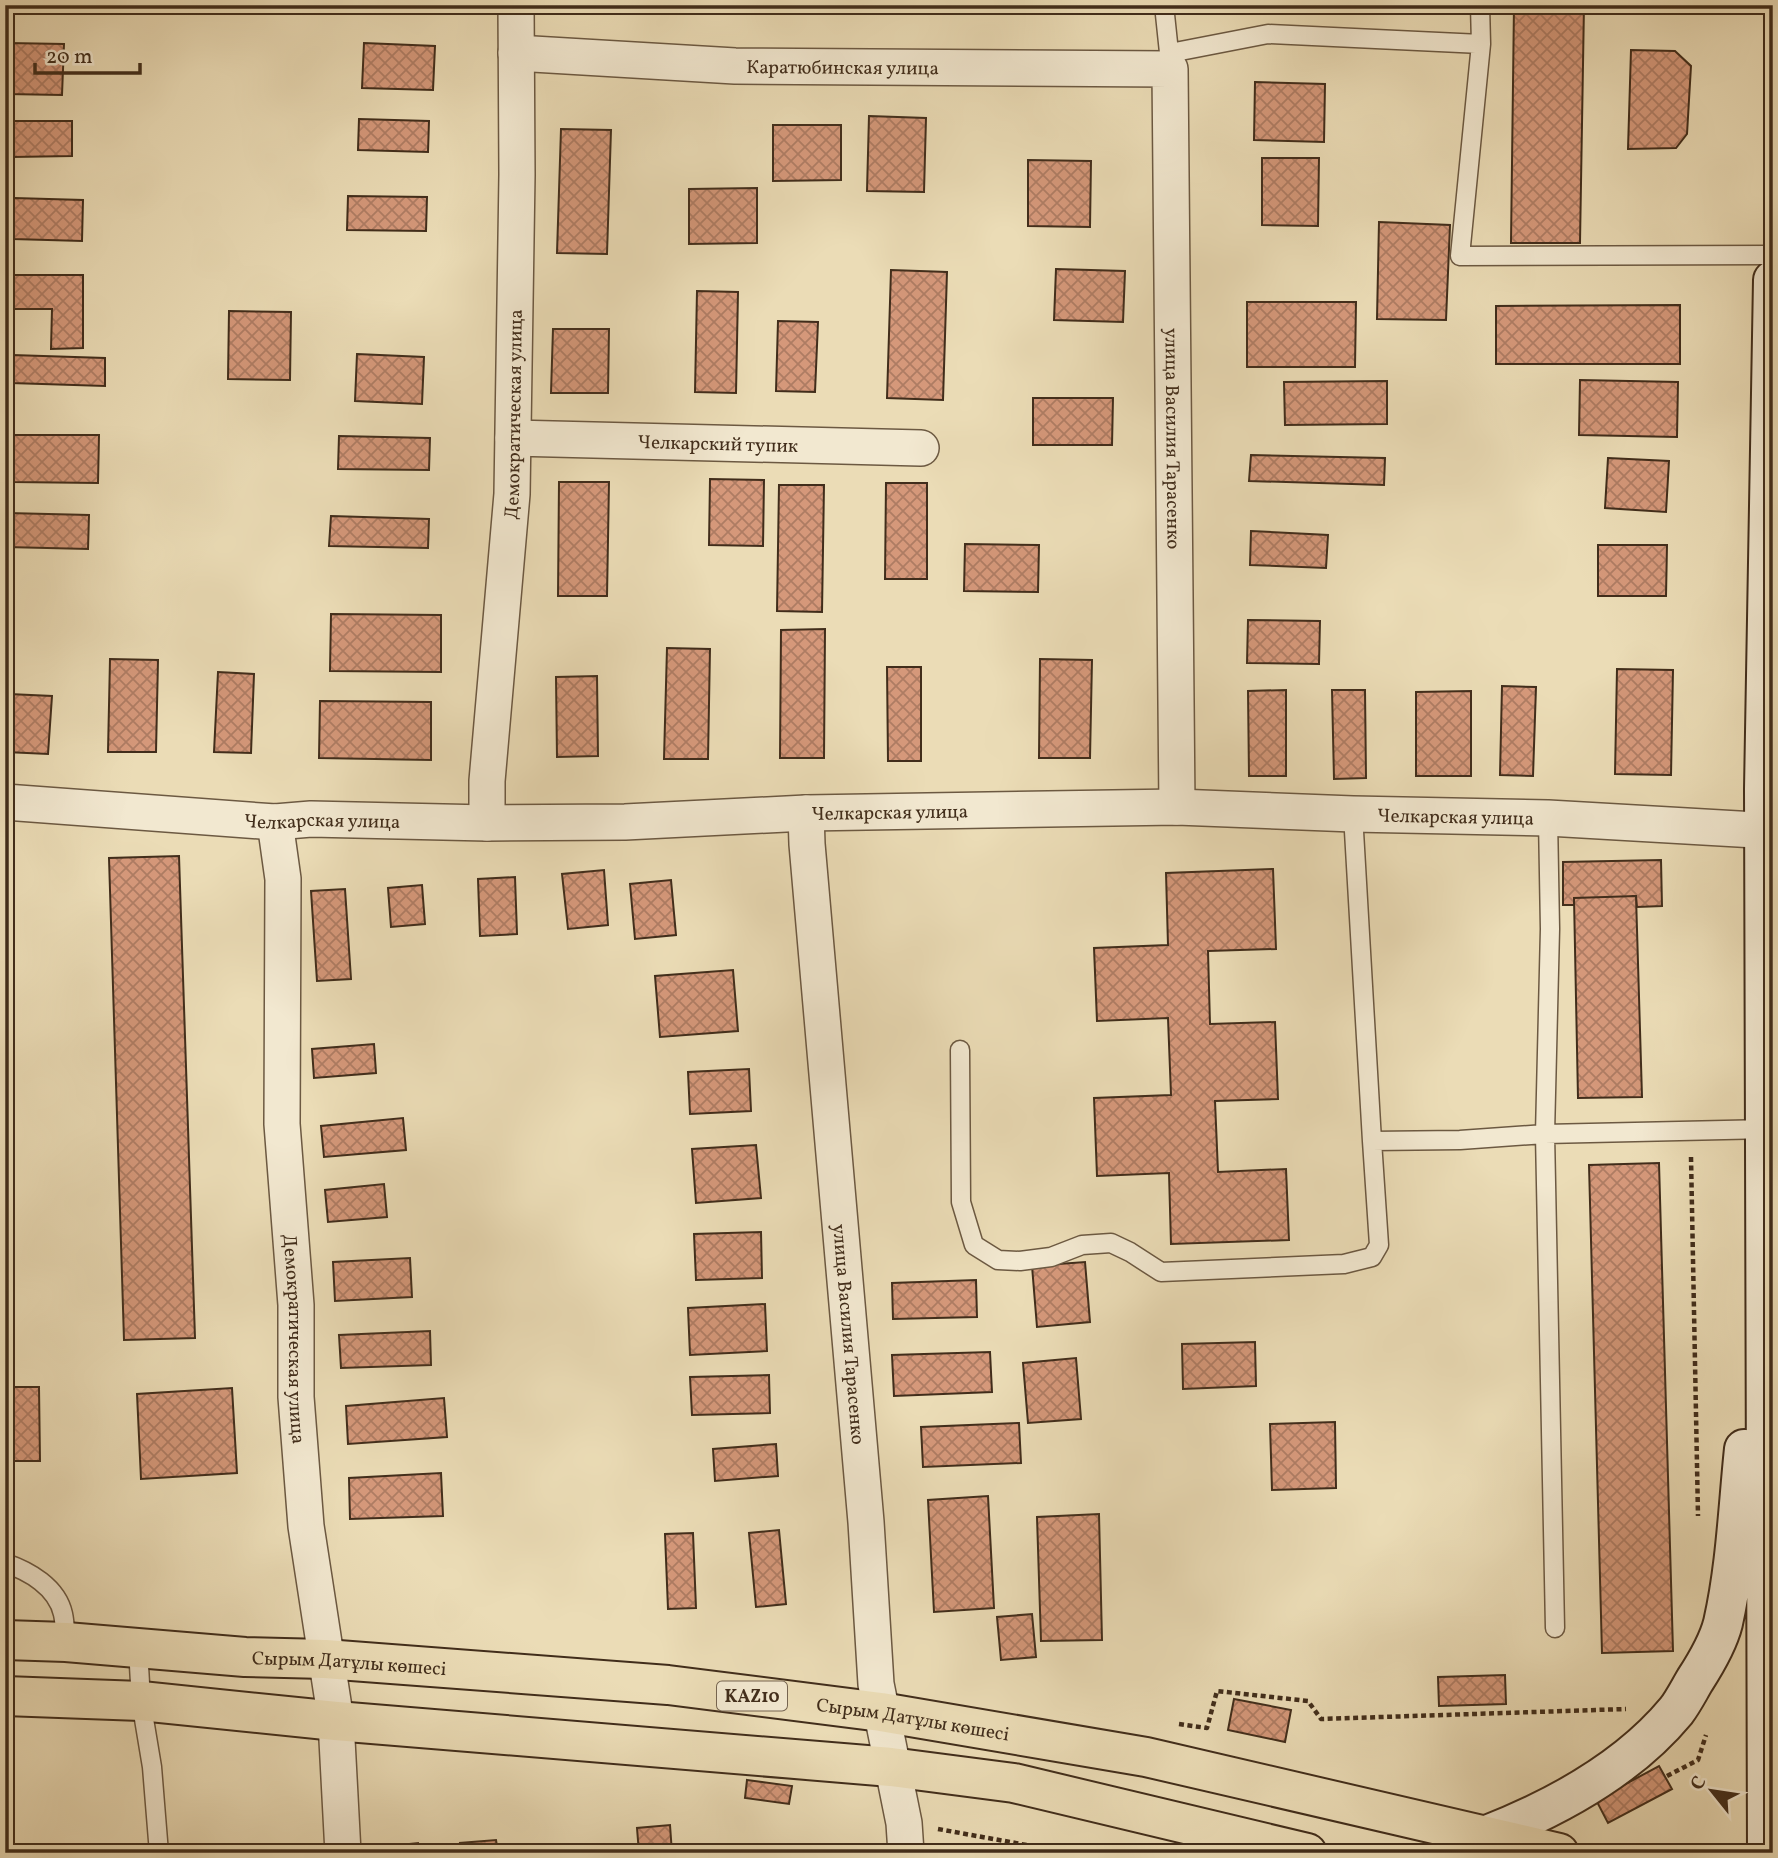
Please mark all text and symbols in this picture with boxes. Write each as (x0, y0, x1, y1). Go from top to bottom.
scale bar (35, 32, 140, 76)
text: 20 m (46, 43, 92, 72)
street label: Каратюбинская улица (746, 55, 939, 82)
street label: Демократическая улица (499, 309, 530, 520)
street label: улица Василия Тарасенко (1157, 328, 1186, 549)
street label: Челкарский тупик (637, 430, 798, 460)
street label: Челкарская улица (811, 799, 968, 828)
street label: Челкарская улица (1377, 804, 1534, 833)
street label: Челкарская улица (243, 808, 401, 837)
street label: улица Василия Тарасенко (825, 1223, 870, 1446)
street label: Демократическая улица (276, 1233, 311, 1445)
street label: Сырым Датұлы көшесі (251, 1646, 448, 1683)
road number: KAZ10 (717, 1681, 787, 1710)
street label: Сырым Датұлы көшесі (815, 1693, 1011, 1749)
north arrow (1676, 1756, 1746, 1826)
text: С (1685, 1772, 1713, 1795)

